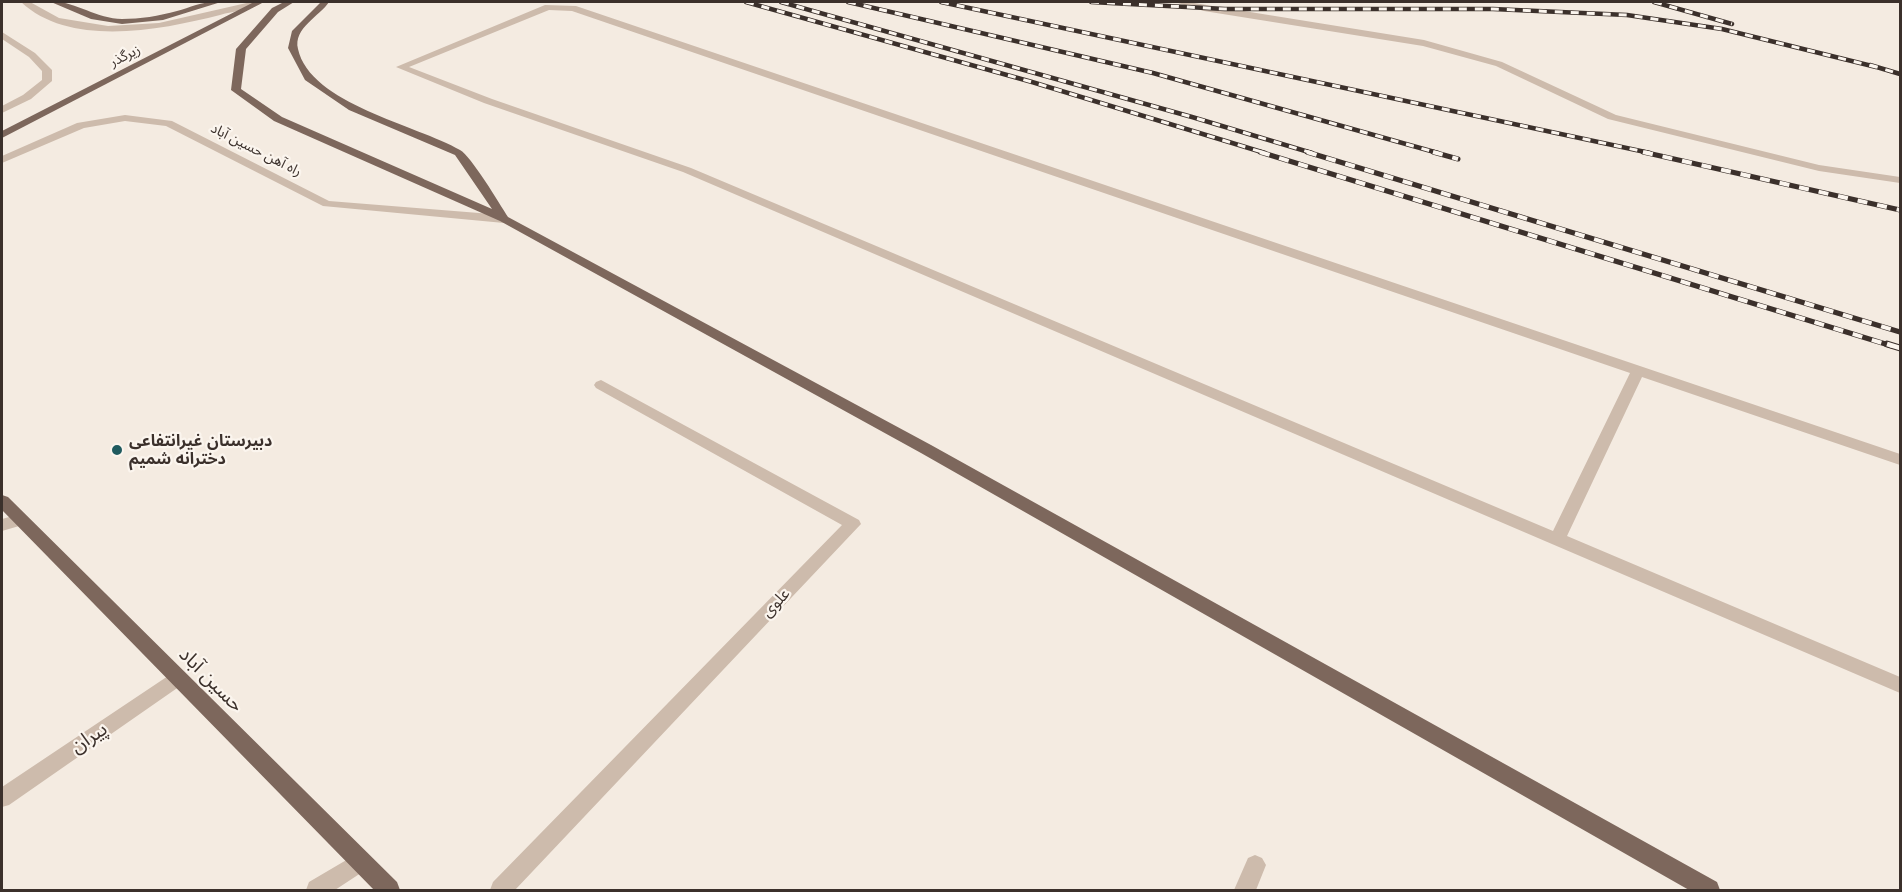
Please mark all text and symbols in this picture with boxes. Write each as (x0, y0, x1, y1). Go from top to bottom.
street label: زیرگذر (107, 41, 143, 71)
street label: راه آهن حسین آباد (208, 120, 304, 180)
place label: دبیرستان غیرانتفاعی دخترانه شمیم (129, 431, 272, 469)
marker: دبیرستان غیرانتفاعی دخترانه شمیم (110, 443, 124, 457)
street label: علوی (758, 585, 794, 621)
street label: حسین آباد (174, 643, 248, 717)
street label: پیران (66, 717, 112, 759)

